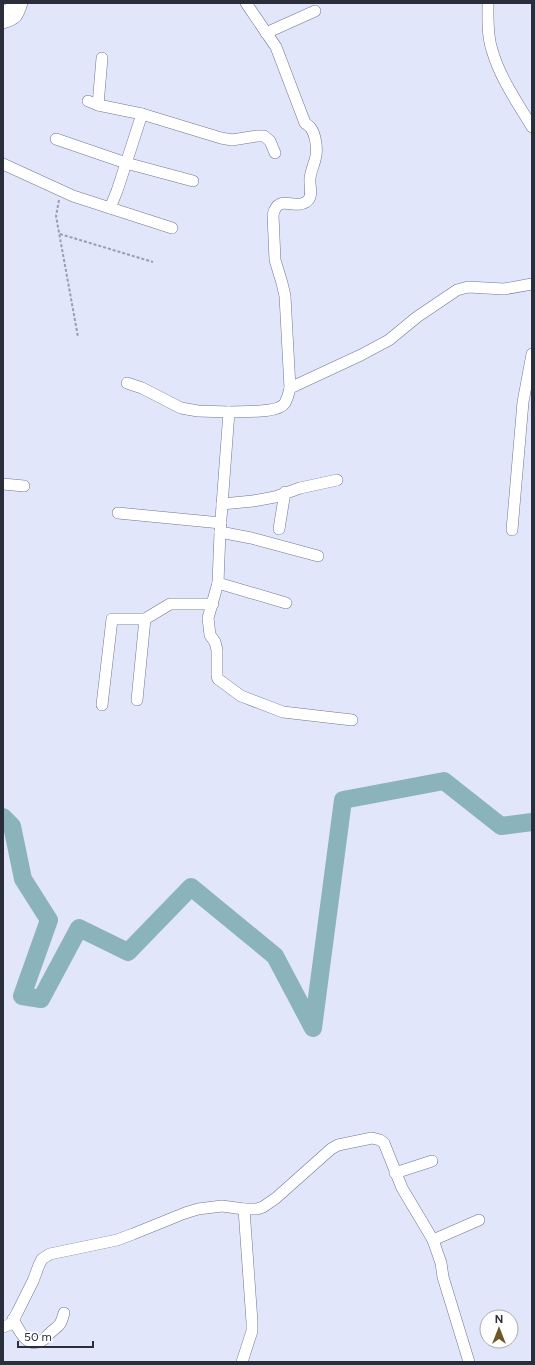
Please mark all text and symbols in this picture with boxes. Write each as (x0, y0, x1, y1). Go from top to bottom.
north arrow (479, 1309, 519, 1349)
text: N (495, 1313, 503, 1326)
scale bar (18, 1323, 93, 1349)
text: 50 m (24, 1330, 52, 1344)

